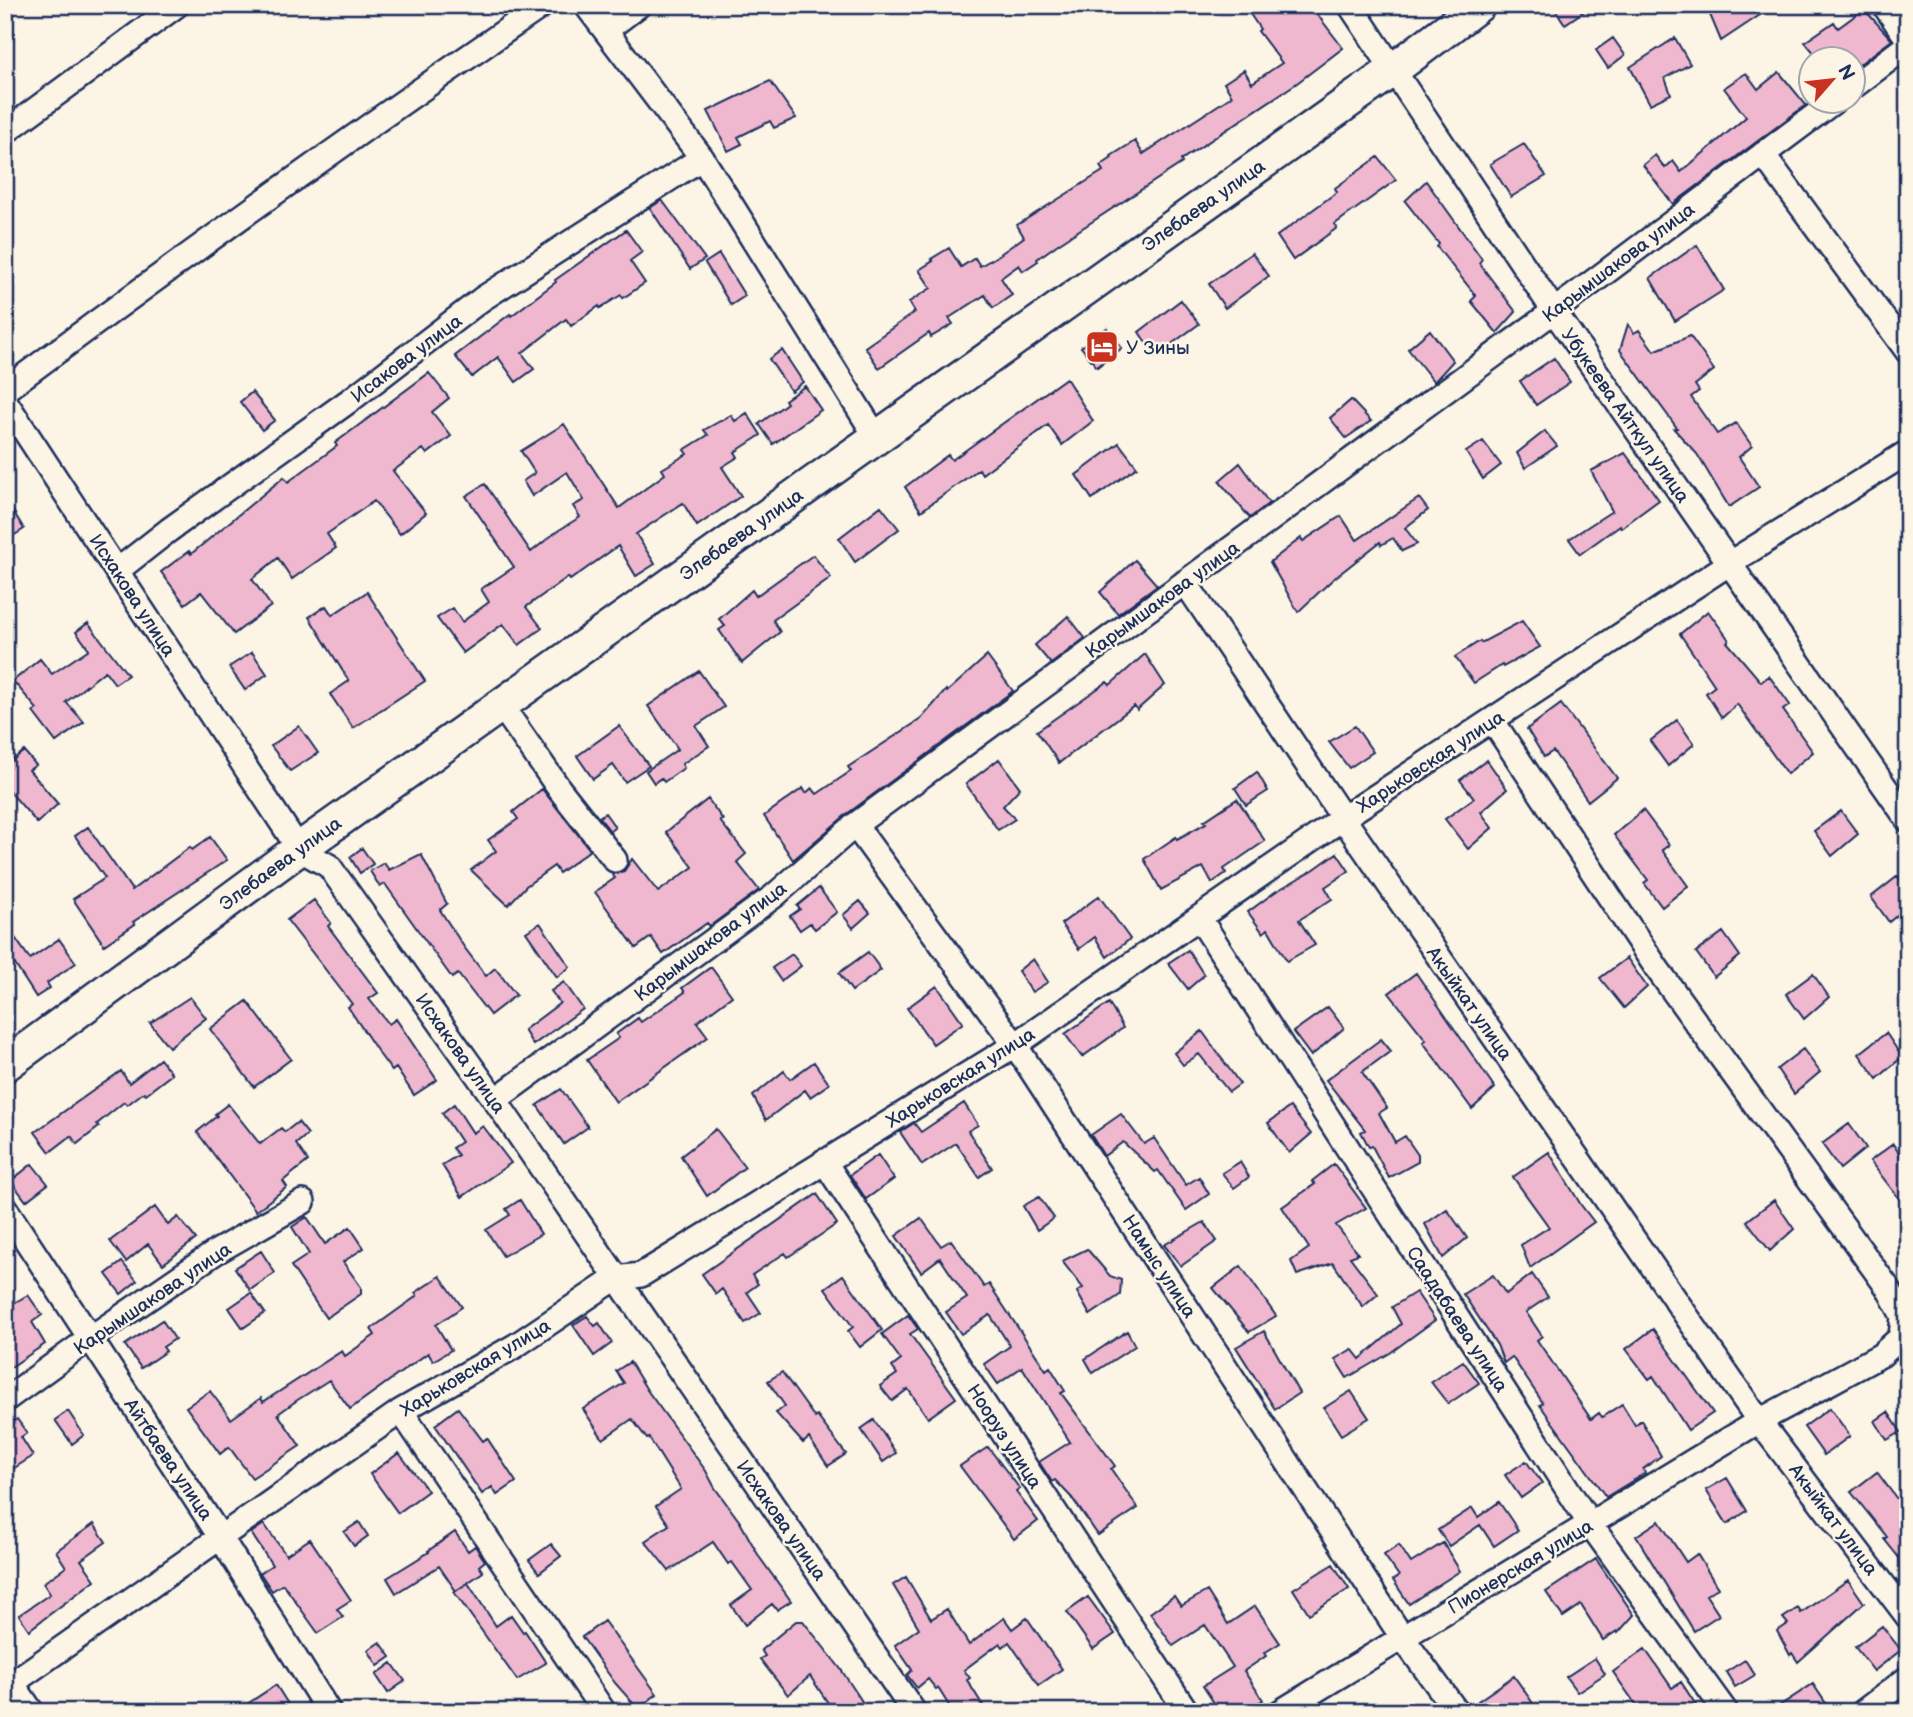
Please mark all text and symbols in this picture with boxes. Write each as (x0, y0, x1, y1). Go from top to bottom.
north arrow (1798, 46, 1868, 116)
text: N (1832, 61, 1859, 84)
street label: Элебаева улица (1138, 155, 1270, 257)
street label: Карымшакова улица (1538, 198, 1700, 328)
street label: Исакова улица (347, 310, 467, 408)
street label: Убукеева Айткул улица (1556, 324, 1694, 508)
hotel icon: У Зины (1083, 328, 1121, 366)
place label: У Зины (1126, 337, 1190, 360)
street label: Элебаева улица (676, 484, 808, 586)
street label: Исхакова улица (84, 530, 180, 661)
street label: Карымшакова улица (1081, 537, 1244, 664)
street label: Харьковская улица (1353, 706, 1509, 818)
street label: Элебаева улица (215, 812, 346, 916)
street label: Карымшакова улица (630, 877, 792, 1007)
street label: Акыйкат улица (1420, 942, 1517, 1065)
street label: Исхакова улица (410, 989, 510, 1118)
street label: Харьковская улица (882, 1023, 1039, 1133)
street label: Намыс улица (1117, 1211, 1201, 1323)
street label: Карымшакова улица (70, 1238, 236, 1360)
street label: Саадабаева улица (1401, 1243, 1512, 1397)
street label: Харьковская улица (397, 1314, 555, 1422)
street label: Нооруз улица (961, 1380, 1046, 1494)
street label: Айтбаева улица (118, 1394, 217, 1525)
street label: Исхакова улица (731, 1456, 831, 1585)
street label: Акыйкат улица (1783, 1459, 1882, 1580)
street label: Пионерская улица (1444, 1515, 1598, 1620)

